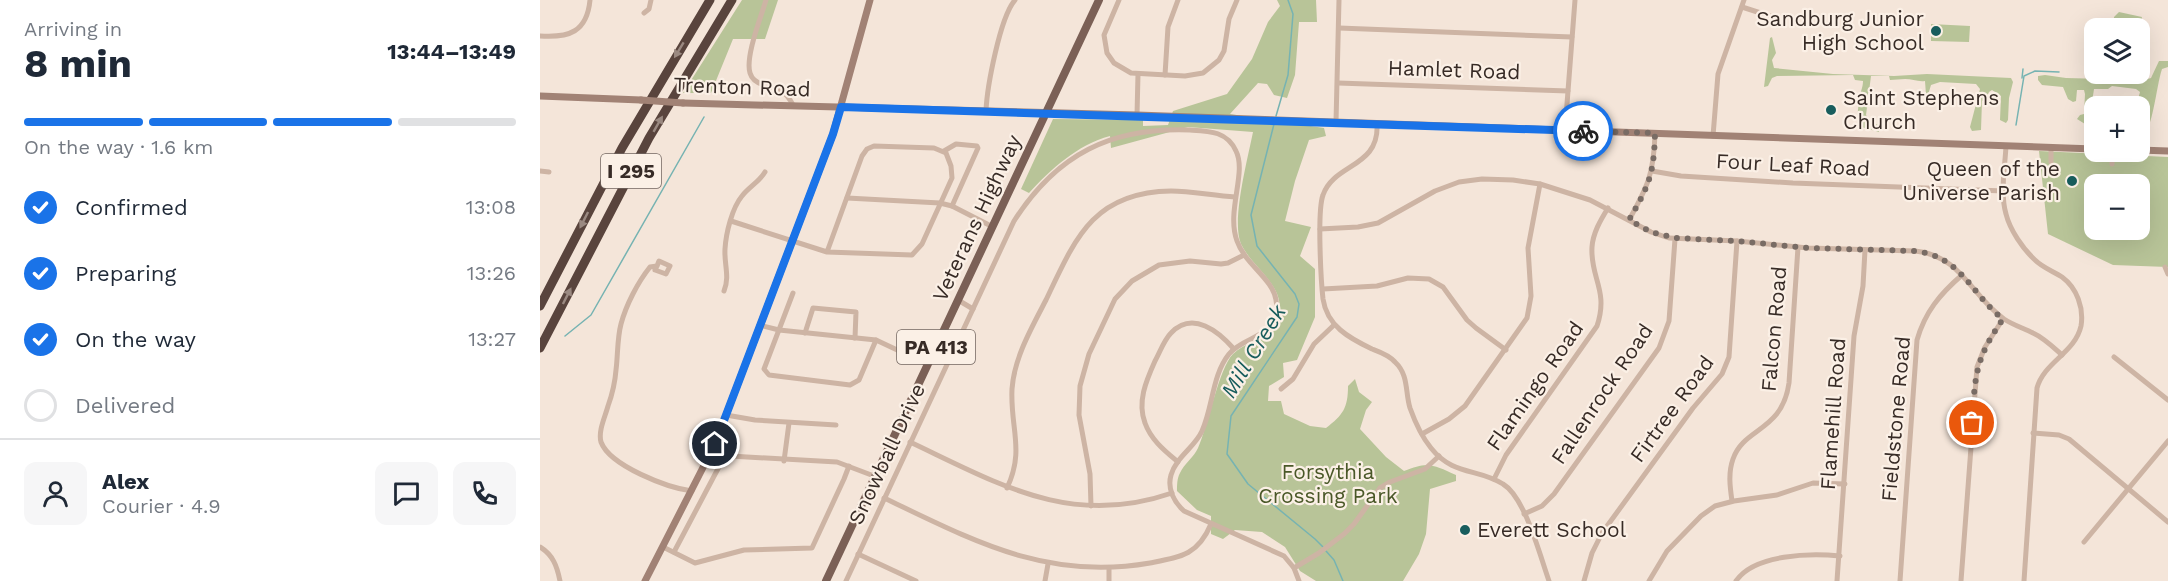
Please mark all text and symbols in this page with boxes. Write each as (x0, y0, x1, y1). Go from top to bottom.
place label: Sandburg Junior High School (1756, 6, 1925, 55)
text: Arriving in (24, 17, 122, 41)
map controls (2084, 18, 2150, 240)
button: layers (2084, 18, 2150, 84)
marker: Sandburg Junior High School (1929, 24, 1943, 38)
text: 13:44–13:49 (387, 39, 516, 64)
text: 8 min (24, 41, 132, 86)
one-way arrow (673, 42, 684, 58)
street label: Hamlet Road (1387, 55, 1521, 84)
street label: Trenton Road (673, 72, 811, 101)
place label: Saint Stephens Church (1843, 85, 1999, 134)
button: + (2084, 96, 2150, 162)
courier (1553, 101, 1613, 161)
marker: Saint Stephens Church (1824, 103, 1838, 117)
one-way arrow (653, 115, 663, 132)
icon: bike (1567, 115, 1600, 148)
street label: Veterans Highway (927, 130, 1026, 305)
text: On the way · 1.6 km (24, 135, 213, 159)
street label: Four Leaf Road (1715, 148, 1871, 181)
road number: I 295 (601, 154, 661, 188)
place label: Queen of the Universe Parish (1902, 156, 2060, 205)
marker: Queen of the Universe Parish (2065, 174, 2079, 188)
button: − (2084, 174, 2150, 240)
icon: check (24, 191, 57, 224)
text: Confirmed (75, 195, 188, 220)
text: 13:08 (466, 195, 516, 219)
one-way arrow (579, 212, 589, 229)
icon: check (24, 257, 57, 290)
text: Preparing (75, 261, 176, 286)
text: 13:26 (467, 261, 516, 285)
street label: Falcon Road (1756, 265, 1791, 393)
one-way arrow (562, 287, 571, 304)
water label: Mill Creek (1216, 299, 1291, 402)
street label: Flamingo Road (1481, 316, 1588, 455)
street label: Fallenrock Road (1545, 319, 1658, 469)
icon: check (24, 323, 57, 356)
text: On the way (75, 327, 196, 352)
text: 13:27 (468, 327, 516, 351)
road number: PA 413 (897, 330, 975, 364)
street label: Fieldstone Road (1876, 335, 1915, 503)
street label: Flamehill Road (1815, 337, 1850, 491)
street label: Firtree Road (1624, 350, 1719, 467)
street label: Snowball Drive (843, 379, 930, 528)
text: Delivered (75, 393, 175, 418)
pin (1946, 397, 1997, 448)
icon: bag (1955, 406, 1988, 439)
pin (689, 418, 740, 469)
icon: home (698, 427, 731, 460)
park label: Forsythia Crossing Park (1258, 459, 1398, 508)
button: person (24, 462, 87, 525)
button: chat (375, 462, 438, 525)
button: phone (453, 462, 516, 525)
text: Alex (102, 469, 149, 494)
text: Courier · 4.9 (102, 494, 221, 518)
place label: Everett School (1477, 517, 1627, 542)
marker: Everett School (1458, 523, 1472, 537)

